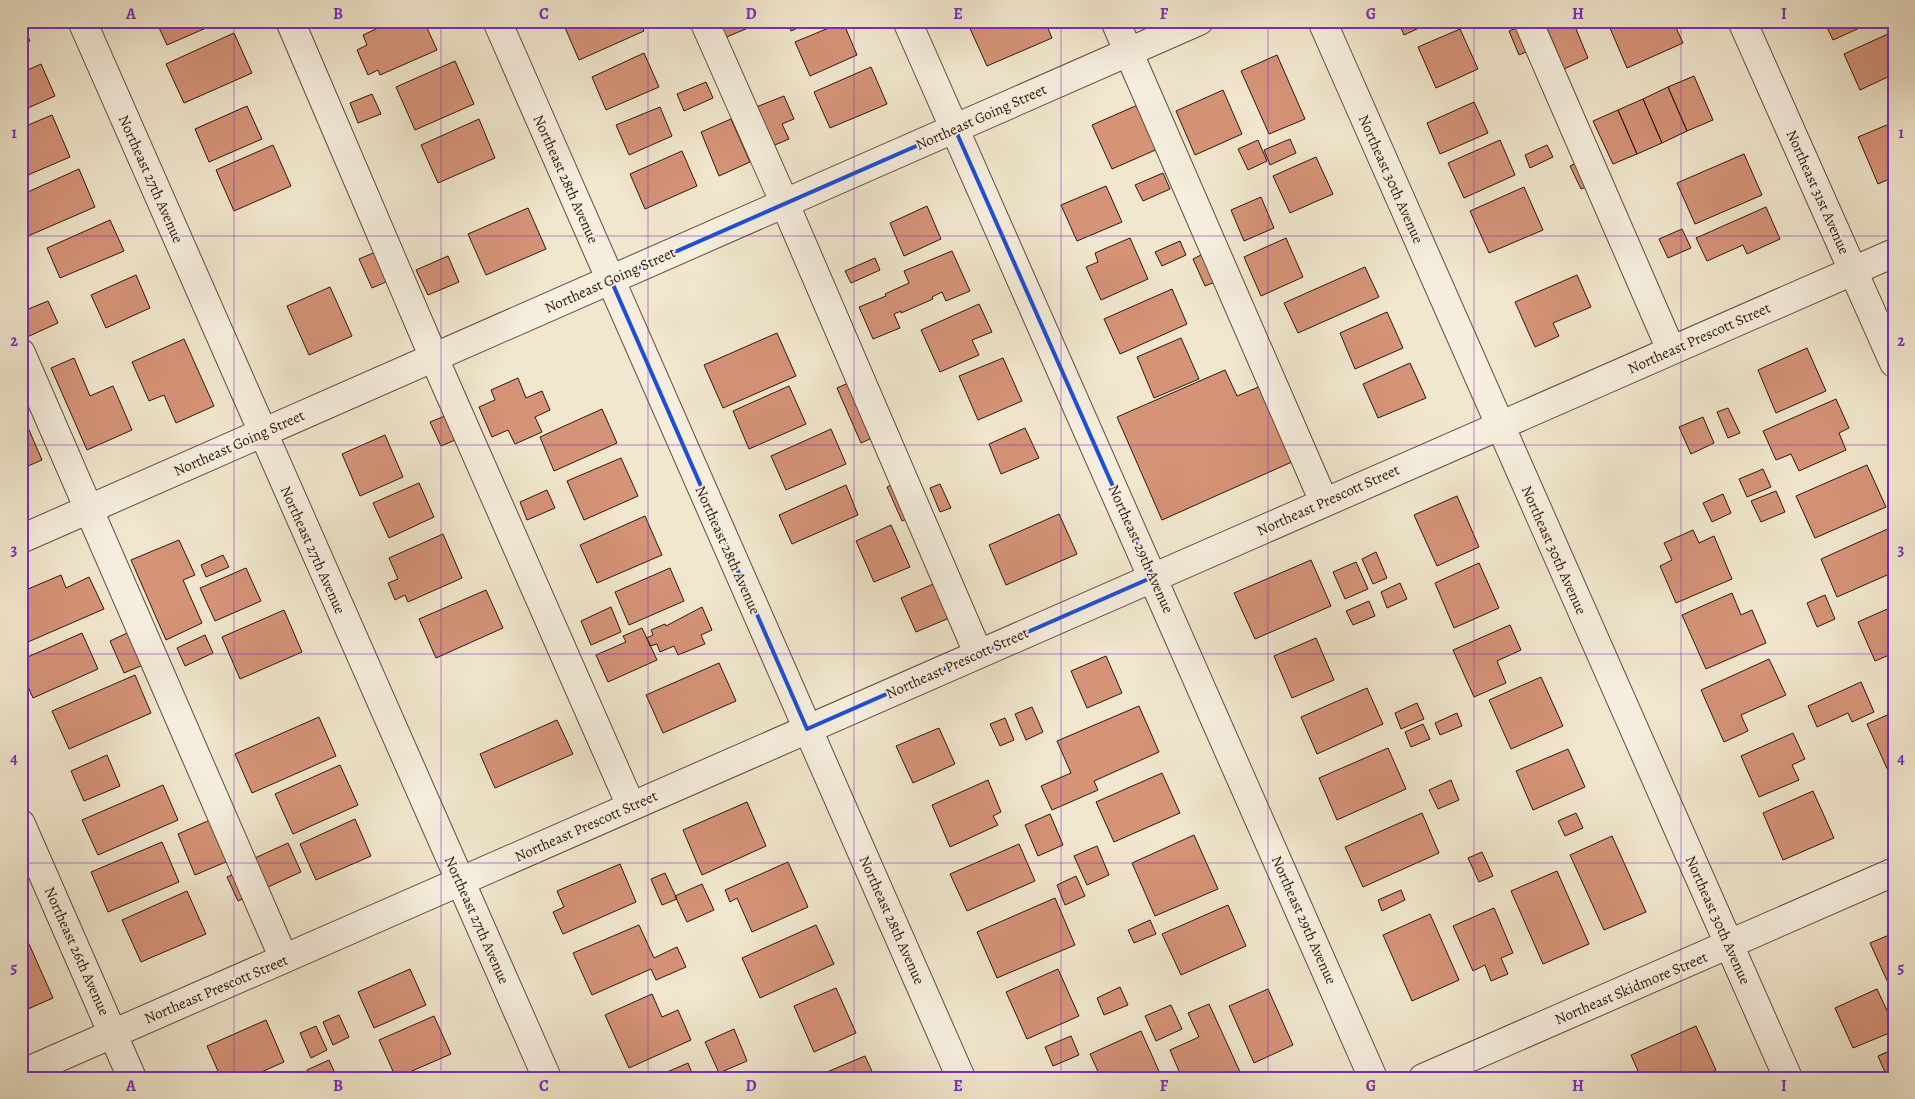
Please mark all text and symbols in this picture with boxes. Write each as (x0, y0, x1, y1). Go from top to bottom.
text: A (125, 3, 137, 25)
text: B (333, 3, 343, 25)
text: C (539, 3, 549, 25)
text: D (745, 3, 757, 25)
text: E (953, 3, 963, 25)
text: F (1160, 3, 1169, 25)
text: G (1366, 3, 1376, 25)
text: H (1572, 3, 1584, 25)
text: I (1781, 3, 1787, 25)
street label: Northeast Going Street (912, 79, 1050, 155)
street label: Northeast 28th Avenue (529, 111, 604, 247)
street label: Northeast 30th Avenue (1354, 111, 1429, 247)
street label: Northeast 27th Avenue (114, 112, 188, 247)
text: 1 (11, 122, 17, 144)
text: 1 (1898, 122, 1904, 144)
street label: Northeast 31st Avenue (1782, 127, 1855, 258)
street label: Northeast Going Street (541, 242, 679, 318)
street label: Northeast Prescott Street (1625, 297, 1774, 378)
text: 2 (10, 330, 18, 352)
text: 2 (1897, 330, 1905, 352)
street label: Northeast Going Street (170, 405, 308, 481)
street label: Northeast Prescott Street (1254, 459, 1403, 540)
street label: Northeast 29th Avenue (1104, 481, 1178, 617)
street label: Northeast 28th Avenue (691, 482, 766, 618)
street label: Northeast 30th Avenue (1517, 482, 1592, 618)
street label: Northeast 27th Avenue (276, 483, 350, 618)
text: 3 (11, 539, 18, 561)
text: 3 (1898, 539, 1905, 561)
street label: Northeast Prescott Street (883, 622, 1032, 703)
text: 4 (10, 748, 18, 770)
text: 4 (1897, 748, 1905, 770)
street label: Northeast Prescott Street (512, 785, 661, 866)
street label: Northeast 28th Avenue (855, 852, 930, 988)
street label: Northeast 29th Avenue (1267, 852, 1341, 988)
street label: Northeast 30th Avenue (1681, 852, 1756, 988)
street label: Northeast 27th Avenue (440, 853, 514, 988)
street label: Northeast 26th Avenue (40, 883, 115, 1019)
street label: Northeast Skidmore Street (1552, 947, 1710, 1029)
street label: Northeast Prescott Street (141, 950, 291, 1028)
text: 5 (11, 957, 18, 979)
text: 5 (1898, 957, 1905, 979)
text: A (125, 1075, 137, 1097)
text: B (333, 1075, 343, 1097)
text: C (539, 1075, 549, 1097)
text: D (745, 1075, 757, 1097)
text: E (953, 1075, 963, 1097)
text: F (1160, 1075, 1169, 1097)
text: G (1366, 1075, 1376, 1097)
text: H (1572, 1075, 1584, 1097)
text: I (1781, 1075, 1787, 1097)

